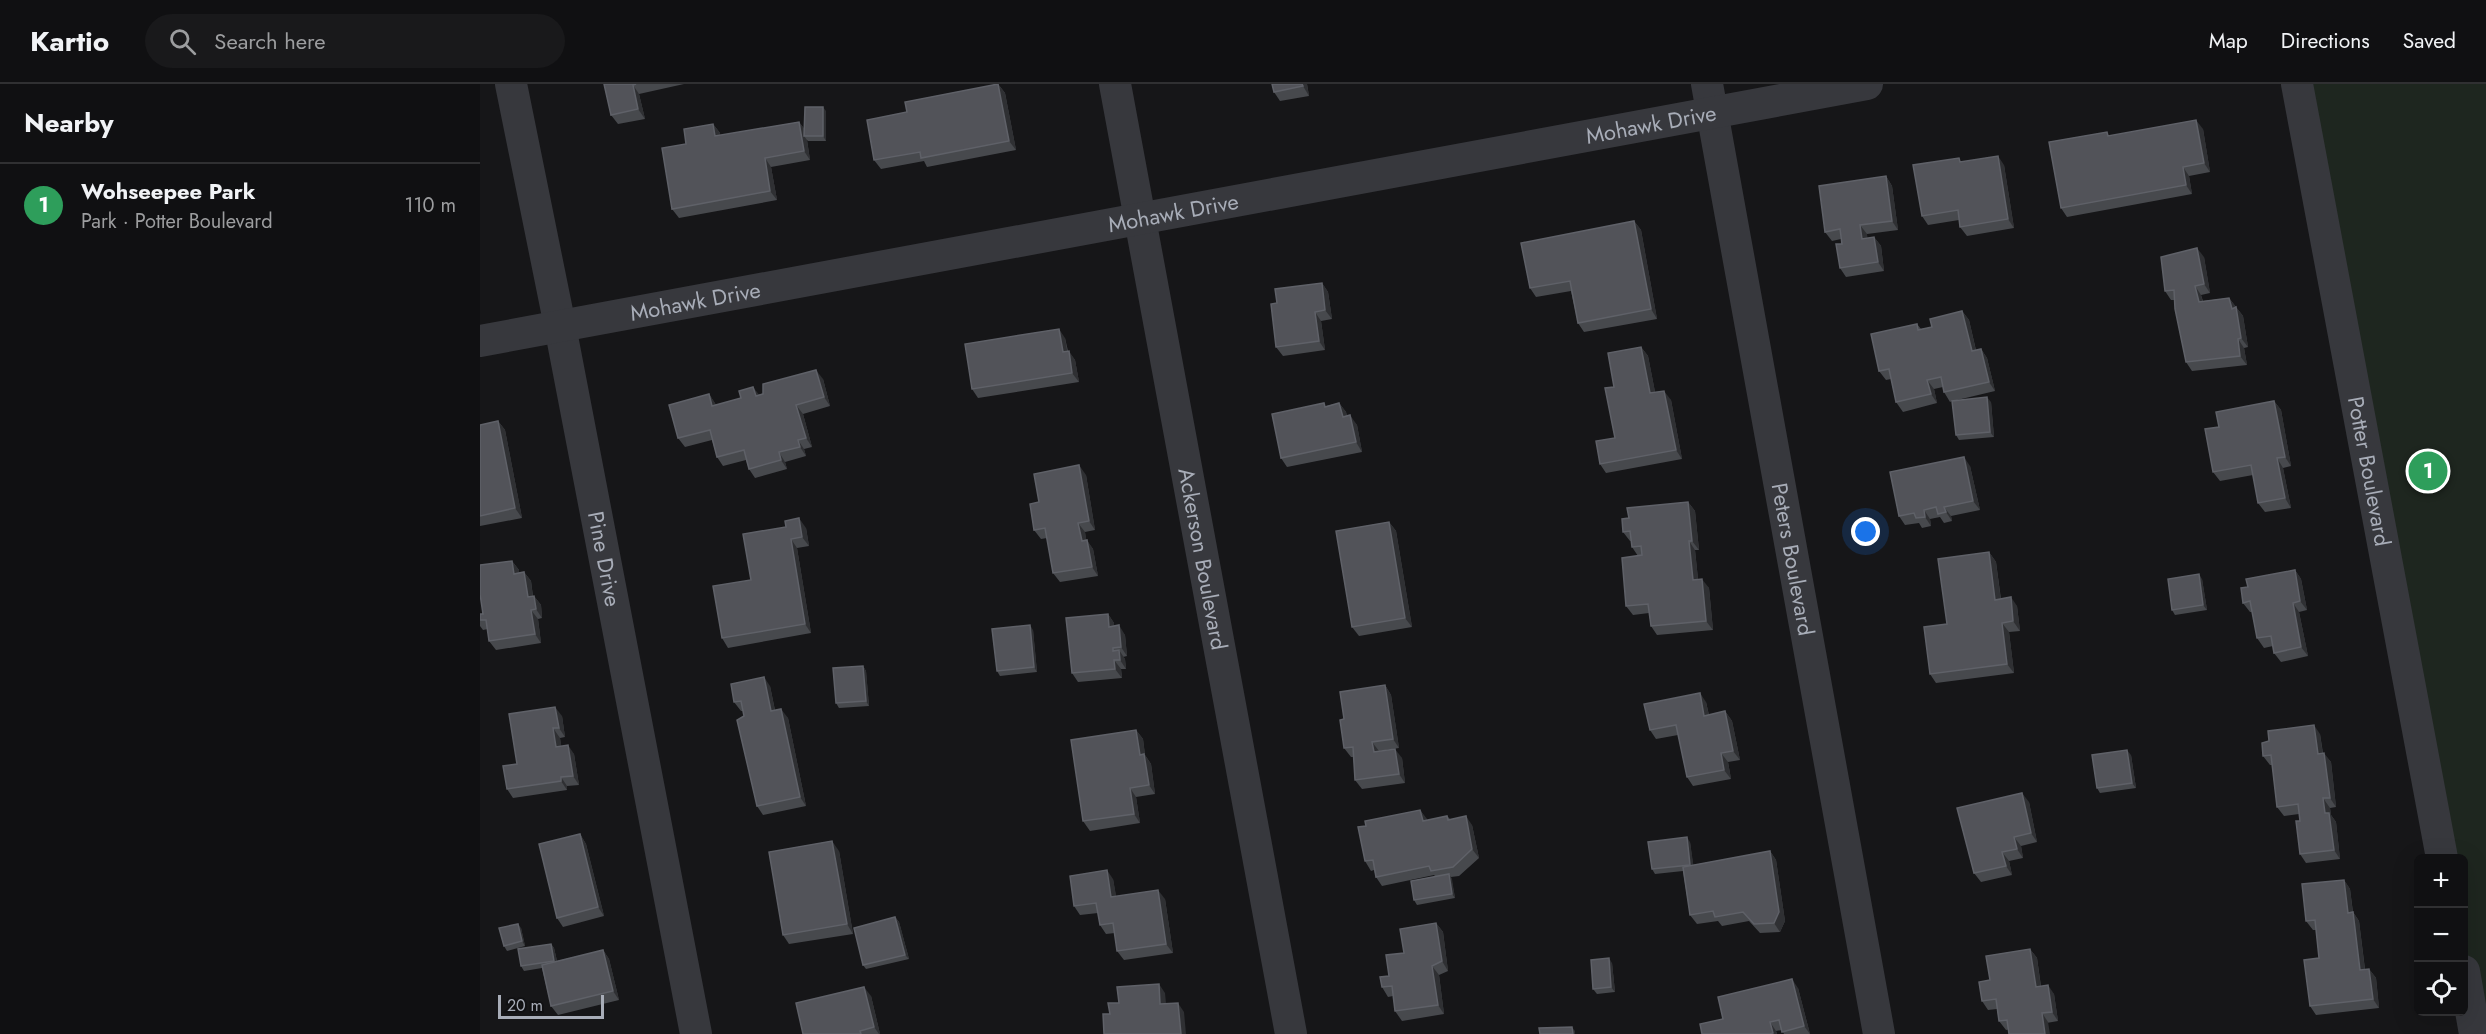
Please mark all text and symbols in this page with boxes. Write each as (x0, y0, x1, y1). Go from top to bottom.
search box (145, 14, 565, 68)
text: Kartio (30, 21, 109, 62)
icon: search (166, 25, 199, 58)
text: Search here (214, 25, 326, 57)
text: Map (2209, 26, 2248, 56)
text: Directions (2281, 26, 2370, 56)
text: Saved (2403, 26, 2456, 56)
street label: Mohawk Drive (1583, 96, 1719, 152)
text: Nearby (24, 104, 113, 142)
text: Wohseepee Park (81, 175, 255, 207)
street label: Mohawk Drive (1105, 185, 1241, 240)
text: 1 (38, 191, 49, 220)
text: 110 m (404, 191, 456, 220)
text: Park · Potter Boulevard (81, 207, 273, 236)
street label: Mohawk Drive (627, 273, 763, 329)
street label: Potter Boulevard (2340, 394, 2399, 549)
pin: 1 (2408, 448, 2448, 494)
street label: Ackerson Boulevard (1170, 465, 1236, 653)
street label: Peters Boulevard (1764, 480, 1823, 638)
street label: Pine Drive (580, 509, 630, 609)
your location (1851, 517, 1880, 546)
map controls (2414, 854, 2468, 1016)
button: + (2414, 854, 2468, 908)
button: − (2414, 908, 2468, 962)
button: locate (2414, 962, 2468, 1016)
scale bar (498, 992, 604, 1020)
text: 20 m (507, 994, 543, 1017)

